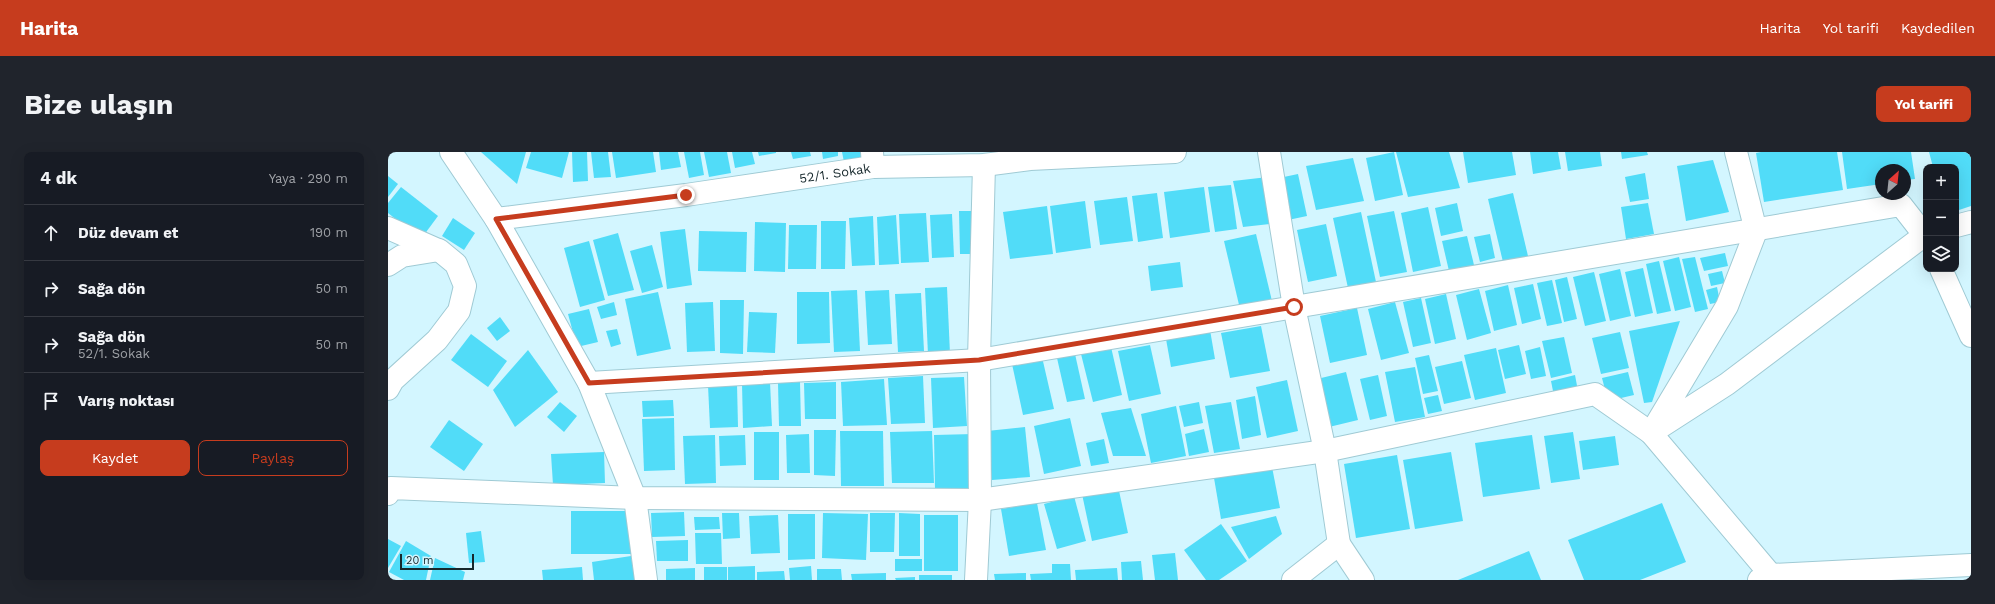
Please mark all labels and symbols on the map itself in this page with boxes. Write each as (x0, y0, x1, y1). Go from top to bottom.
street label: 52/1. Sokak (798, 160, 872, 186)
north arrow (1875, 164, 1911, 200)
route end (677, 186, 695, 204)
route start (1285, 298, 1303, 316)
scale bar (400, 552, 474, 571)

